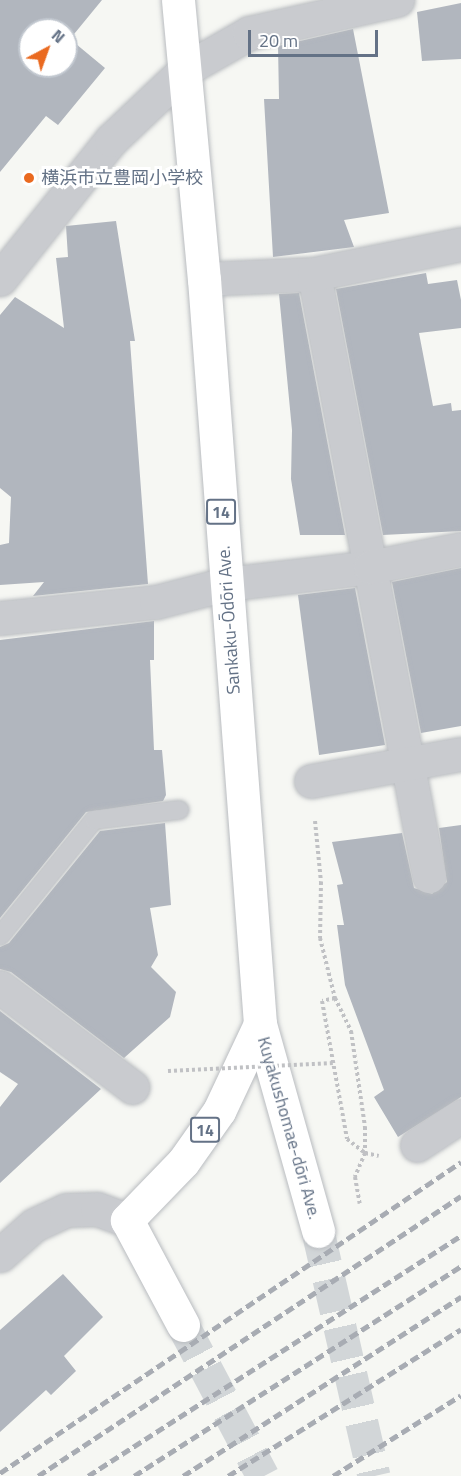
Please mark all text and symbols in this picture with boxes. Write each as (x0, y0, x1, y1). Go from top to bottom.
north arrow (18, 18, 78, 78)
scale bar (251, 18, 382, 56)
text: N (46, 23, 71, 49)
text: 20 m (259, 27, 298, 54)
place label: 横浜市立豊岡小学校 (41, 167, 203, 189)
marker: 横浜市立豊岡小学校 (22, 171, 36, 185)
road number: 14 (206, 499, 236, 525)
street label: Sankaku-Ōdōri Ave. (213, 545, 245, 695)
street label: Kuyakushomae-dōri Ave. (253, 1034, 325, 1222)
road number: 14 (190, 1117, 220, 1143)

